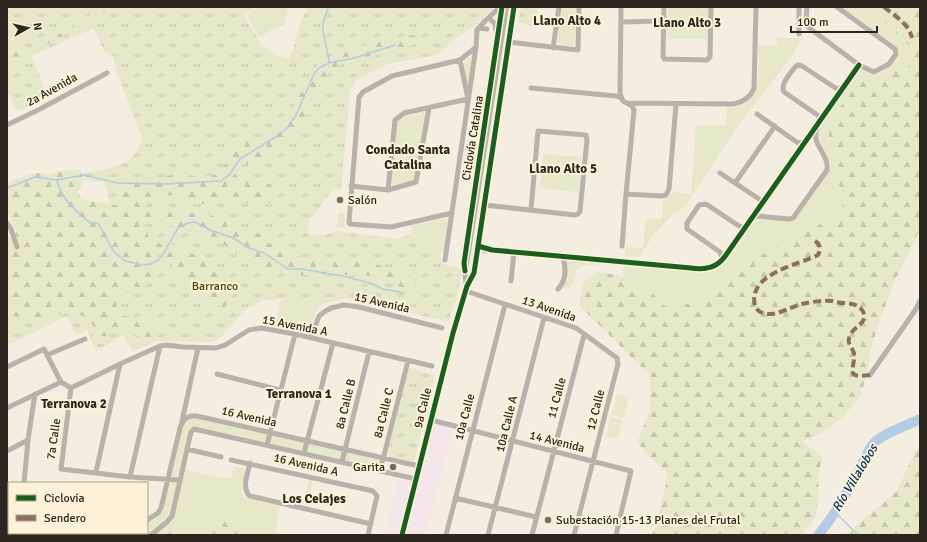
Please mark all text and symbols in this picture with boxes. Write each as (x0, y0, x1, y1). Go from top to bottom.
north arrow (8, 8, 48, 48)
scale bar (791, 8, 877, 34)
district label: Llano Alto 4 (533, 13, 601, 29)
district label: Llano Alto 3 (653, 15, 721, 31)
text: 100 m (797, 15, 829, 30)
text: N (30, 22, 44, 31)
street label: 2a Avenida (24, 70, 80, 110)
street label: Ciclovía Catalina (459, 94, 487, 182)
district label: Condado Santa Catalina (366, 142, 451, 173)
district label: Llano Alto 5 (529, 161, 597, 177)
place label: Salón (348, 193, 377, 208)
marker: Salón (335, 195, 345, 205)
park label: Barranco (192, 279, 238, 294)
street label: 15 Avenida (353, 289, 411, 317)
street label: 13 Avenida (520, 293, 578, 325)
street label: 15 Avenida A (261, 312, 330, 340)
street label: 11 Calle (544, 376, 570, 420)
street label: 8a Calle B (333, 377, 359, 431)
district label: Terranova 1 (266, 386, 332, 402)
street label: 8a Calle C (371, 386, 397, 440)
street label: 9a Calle (411, 386, 435, 430)
street label: 12 Calle (584, 388, 608, 432)
street label: 10a Calle (452, 392, 478, 442)
street label: 10a Calle A (493, 394, 521, 454)
district label: Terranova 2 (41, 396, 107, 412)
street label: 16 Avenida (220, 403, 278, 431)
street label: 7a Calle (44, 418, 64, 460)
street label: 14 Avenida (528, 428, 586, 456)
water label: Río Villalobos (829, 440, 882, 515)
street label: 16 Avenida A (272, 450, 341, 480)
place label: Garita (353, 460, 385, 475)
marker: Garita (388, 462, 398, 472)
legend (8, 482, 148, 534)
text: Ciclovía (44, 491, 85, 506)
district label: Los Celajes (282, 491, 346, 507)
text: Sendero (44, 511, 86, 526)
place label: Subestación 15-13 Planes del Frutal (556, 513, 741, 528)
marker: Subestación 15-13 Planes del Frutal (543, 515, 553, 525)

